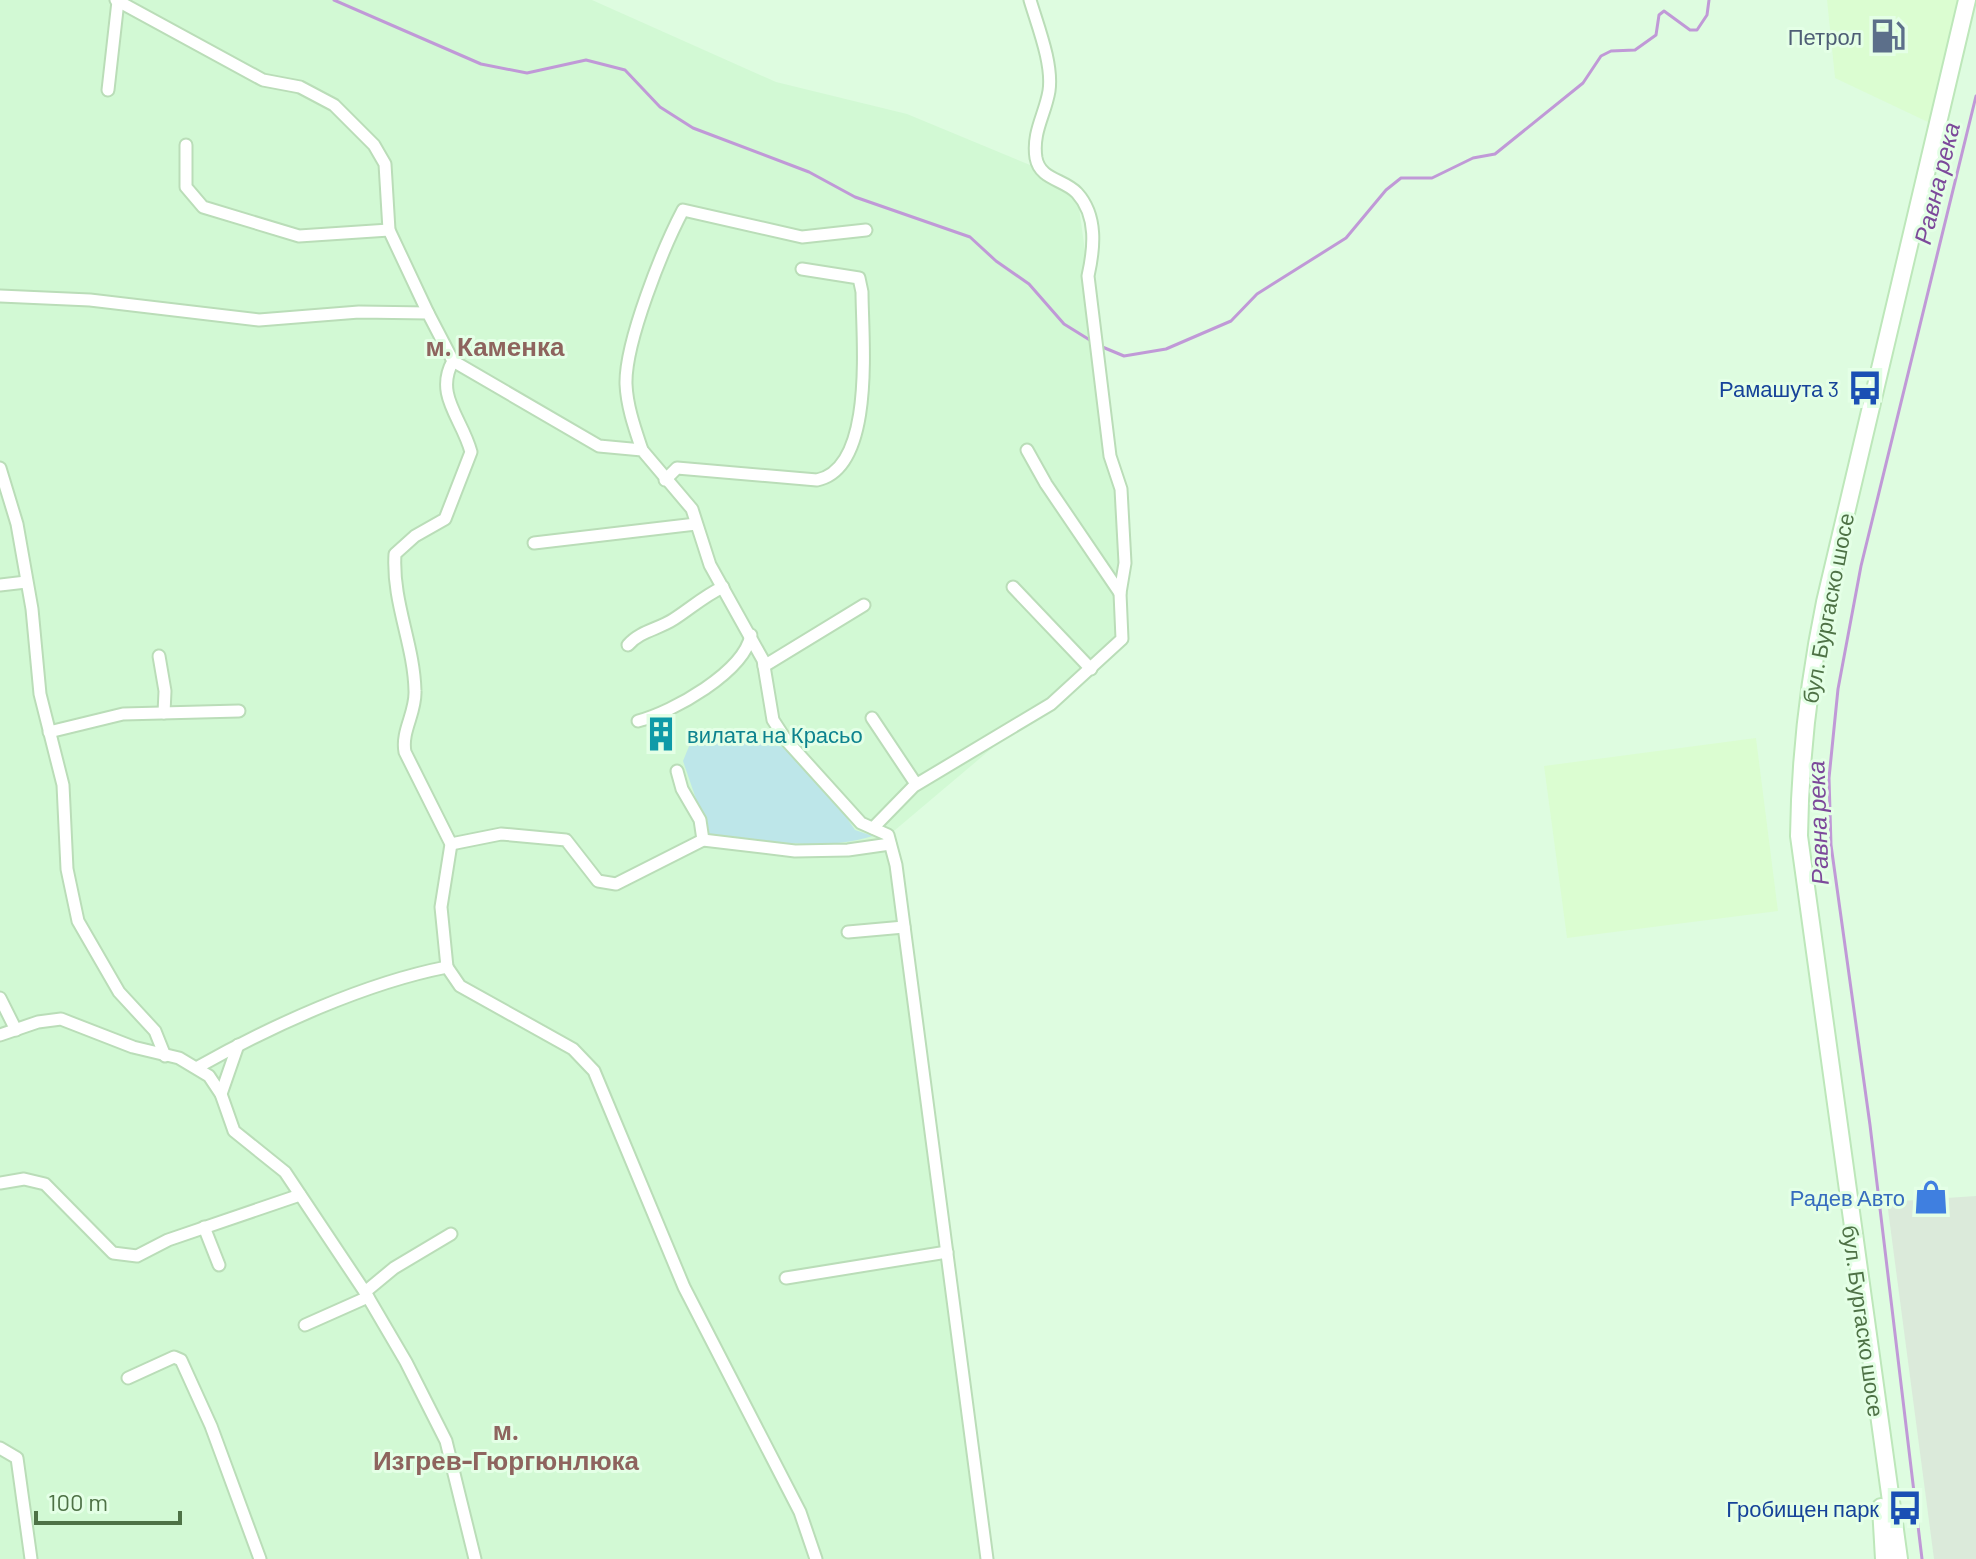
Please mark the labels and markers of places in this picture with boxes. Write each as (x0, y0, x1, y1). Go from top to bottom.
fuel station icon: Петрол (1869, 17, 1907, 55)
place label: Петрол (1788, 23, 1862, 50)
bus stop icon: Рамашута 3 (1846, 369, 1884, 407)
place label: Рамашута 3 (1719, 375, 1839, 402)
building icon: вилата на Красьо (642, 715, 680, 753)
place label: вилата на Красьо (687, 721, 863, 748)
shop icon: Радев Авто (1912, 1178, 1950, 1216)
place label: Радев Авто (1790, 1184, 1905, 1211)
bus stop icon: Гробищен парк (1886, 1489, 1924, 1527)
place label: Гробищен парк (1726, 1495, 1879, 1522)

